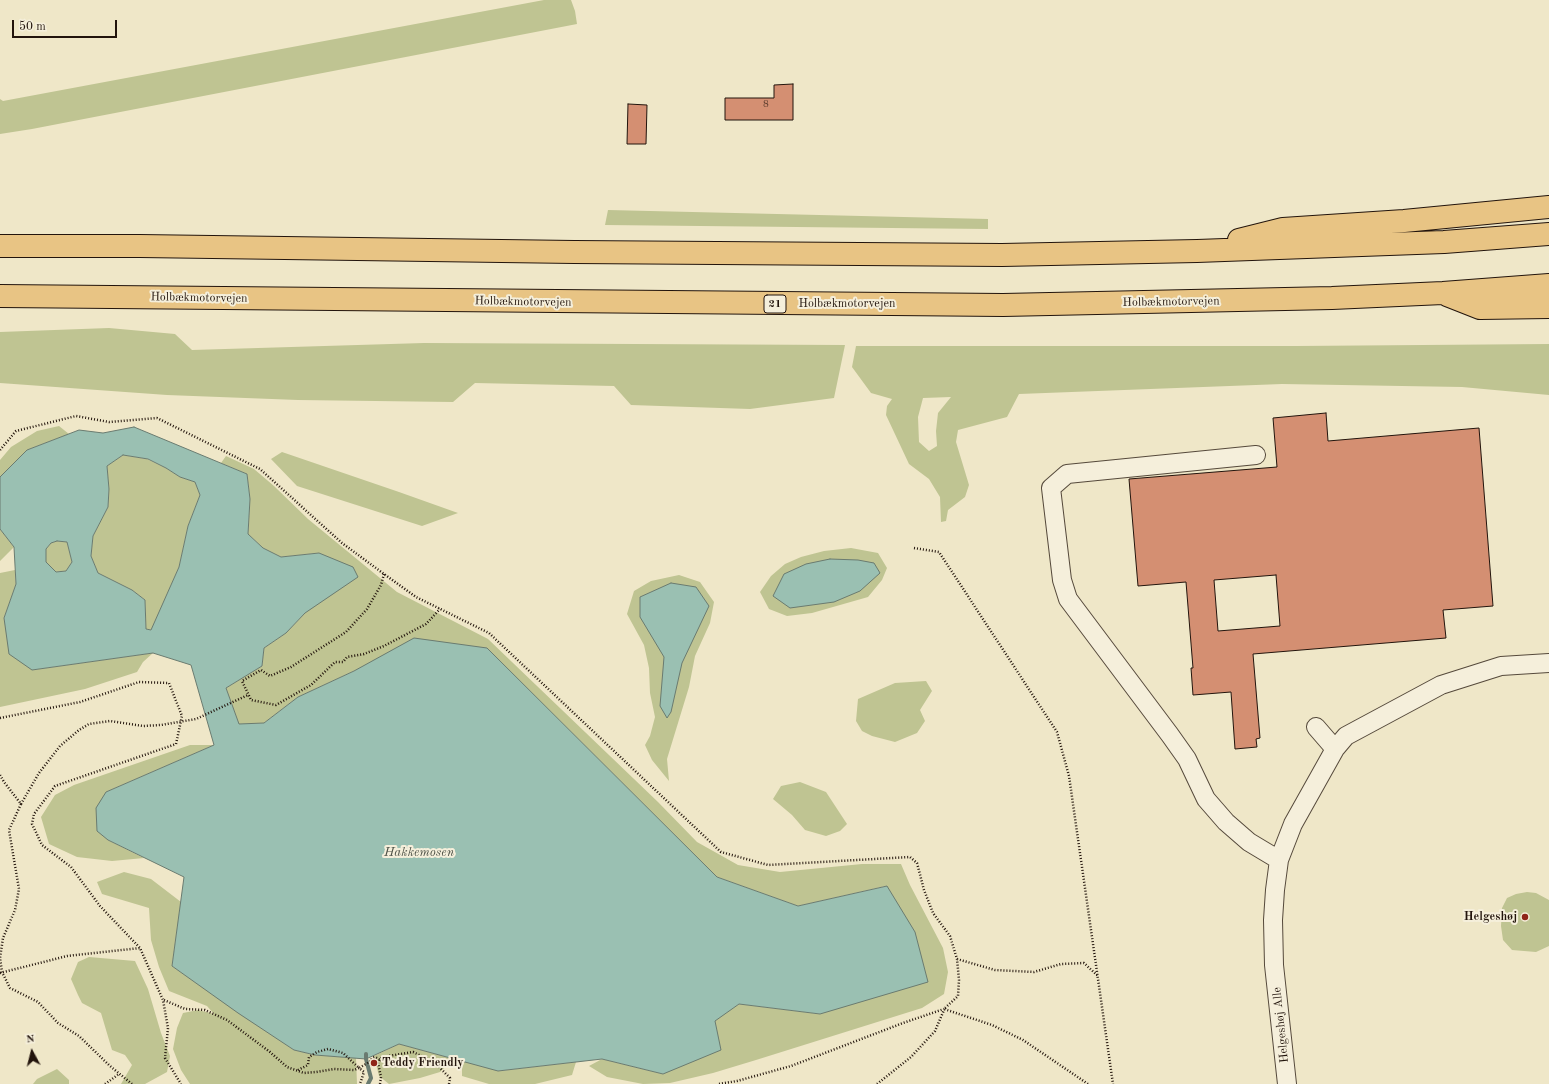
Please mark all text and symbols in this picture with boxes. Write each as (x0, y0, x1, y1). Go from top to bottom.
scale bar (14, 12, 119, 38)
text: 50 m (19, 21, 46, 33)
house number: 8 (763, 98, 769, 110)
street label: Holbækmotorvejen (150, 290, 248, 306)
street label: Holbækmotorvejen (474, 294, 572, 310)
street label: Holbækmotorvejen (1122, 294, 1220, 310)
road number: 21 (764, 295, 786, 313)
street label: Holbækmotorvejen (798, 297, 896, 311)
water label: Hakkemosen (384, 845, 454, 861)
place label: Helgeshøj (1464, 910, 1517, 924)
marker: Helgeshøj (1520, 912, 1530, 922)
street label: Helgeshøj Alle (1270, 986, 1292, 1064)
north arrow (12, 1032, 52, 1072)
text: N (26, 1034, 35, 1046)
place label: Teddy Friendly (382, 1056, 464, 1070)
marker: Teddy Friendly (369, 1058, 379, 1068)

